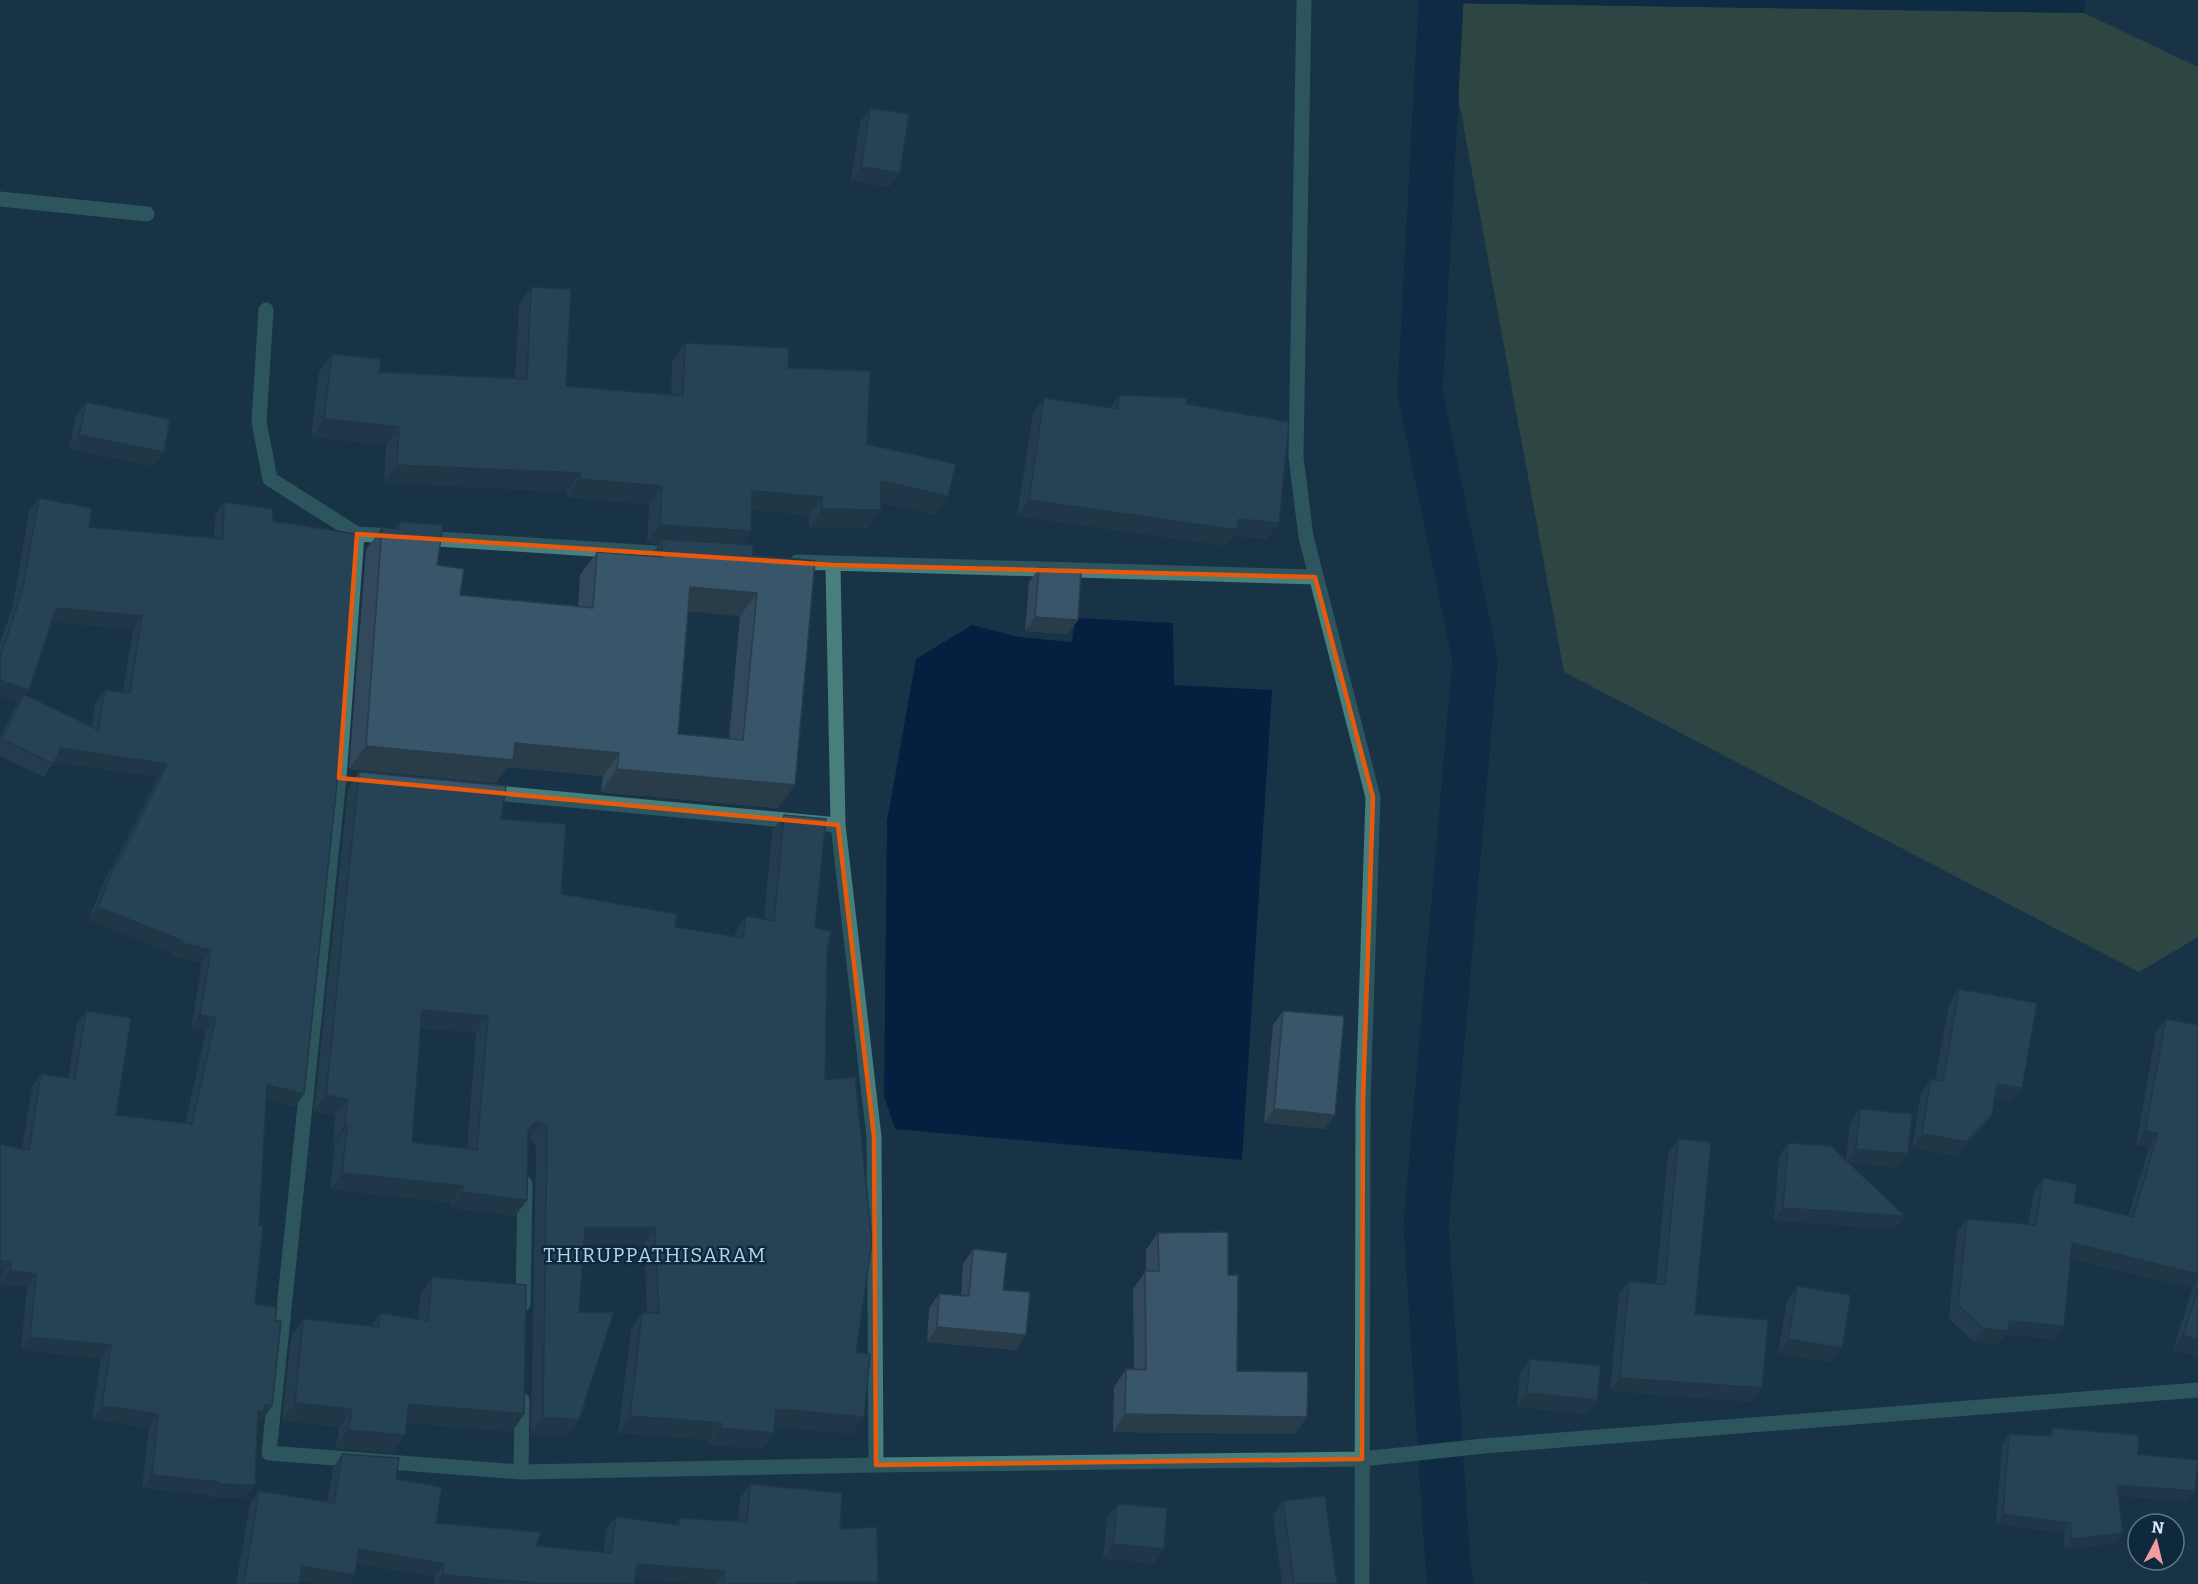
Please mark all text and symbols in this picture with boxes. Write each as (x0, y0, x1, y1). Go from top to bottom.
district label: THIRUPPATHISARAM (543, 1243, 767, 1267)
north arrow (2126, 1512, 2186, 1572)
text: N (2150, 1517, 2165, 1538)

